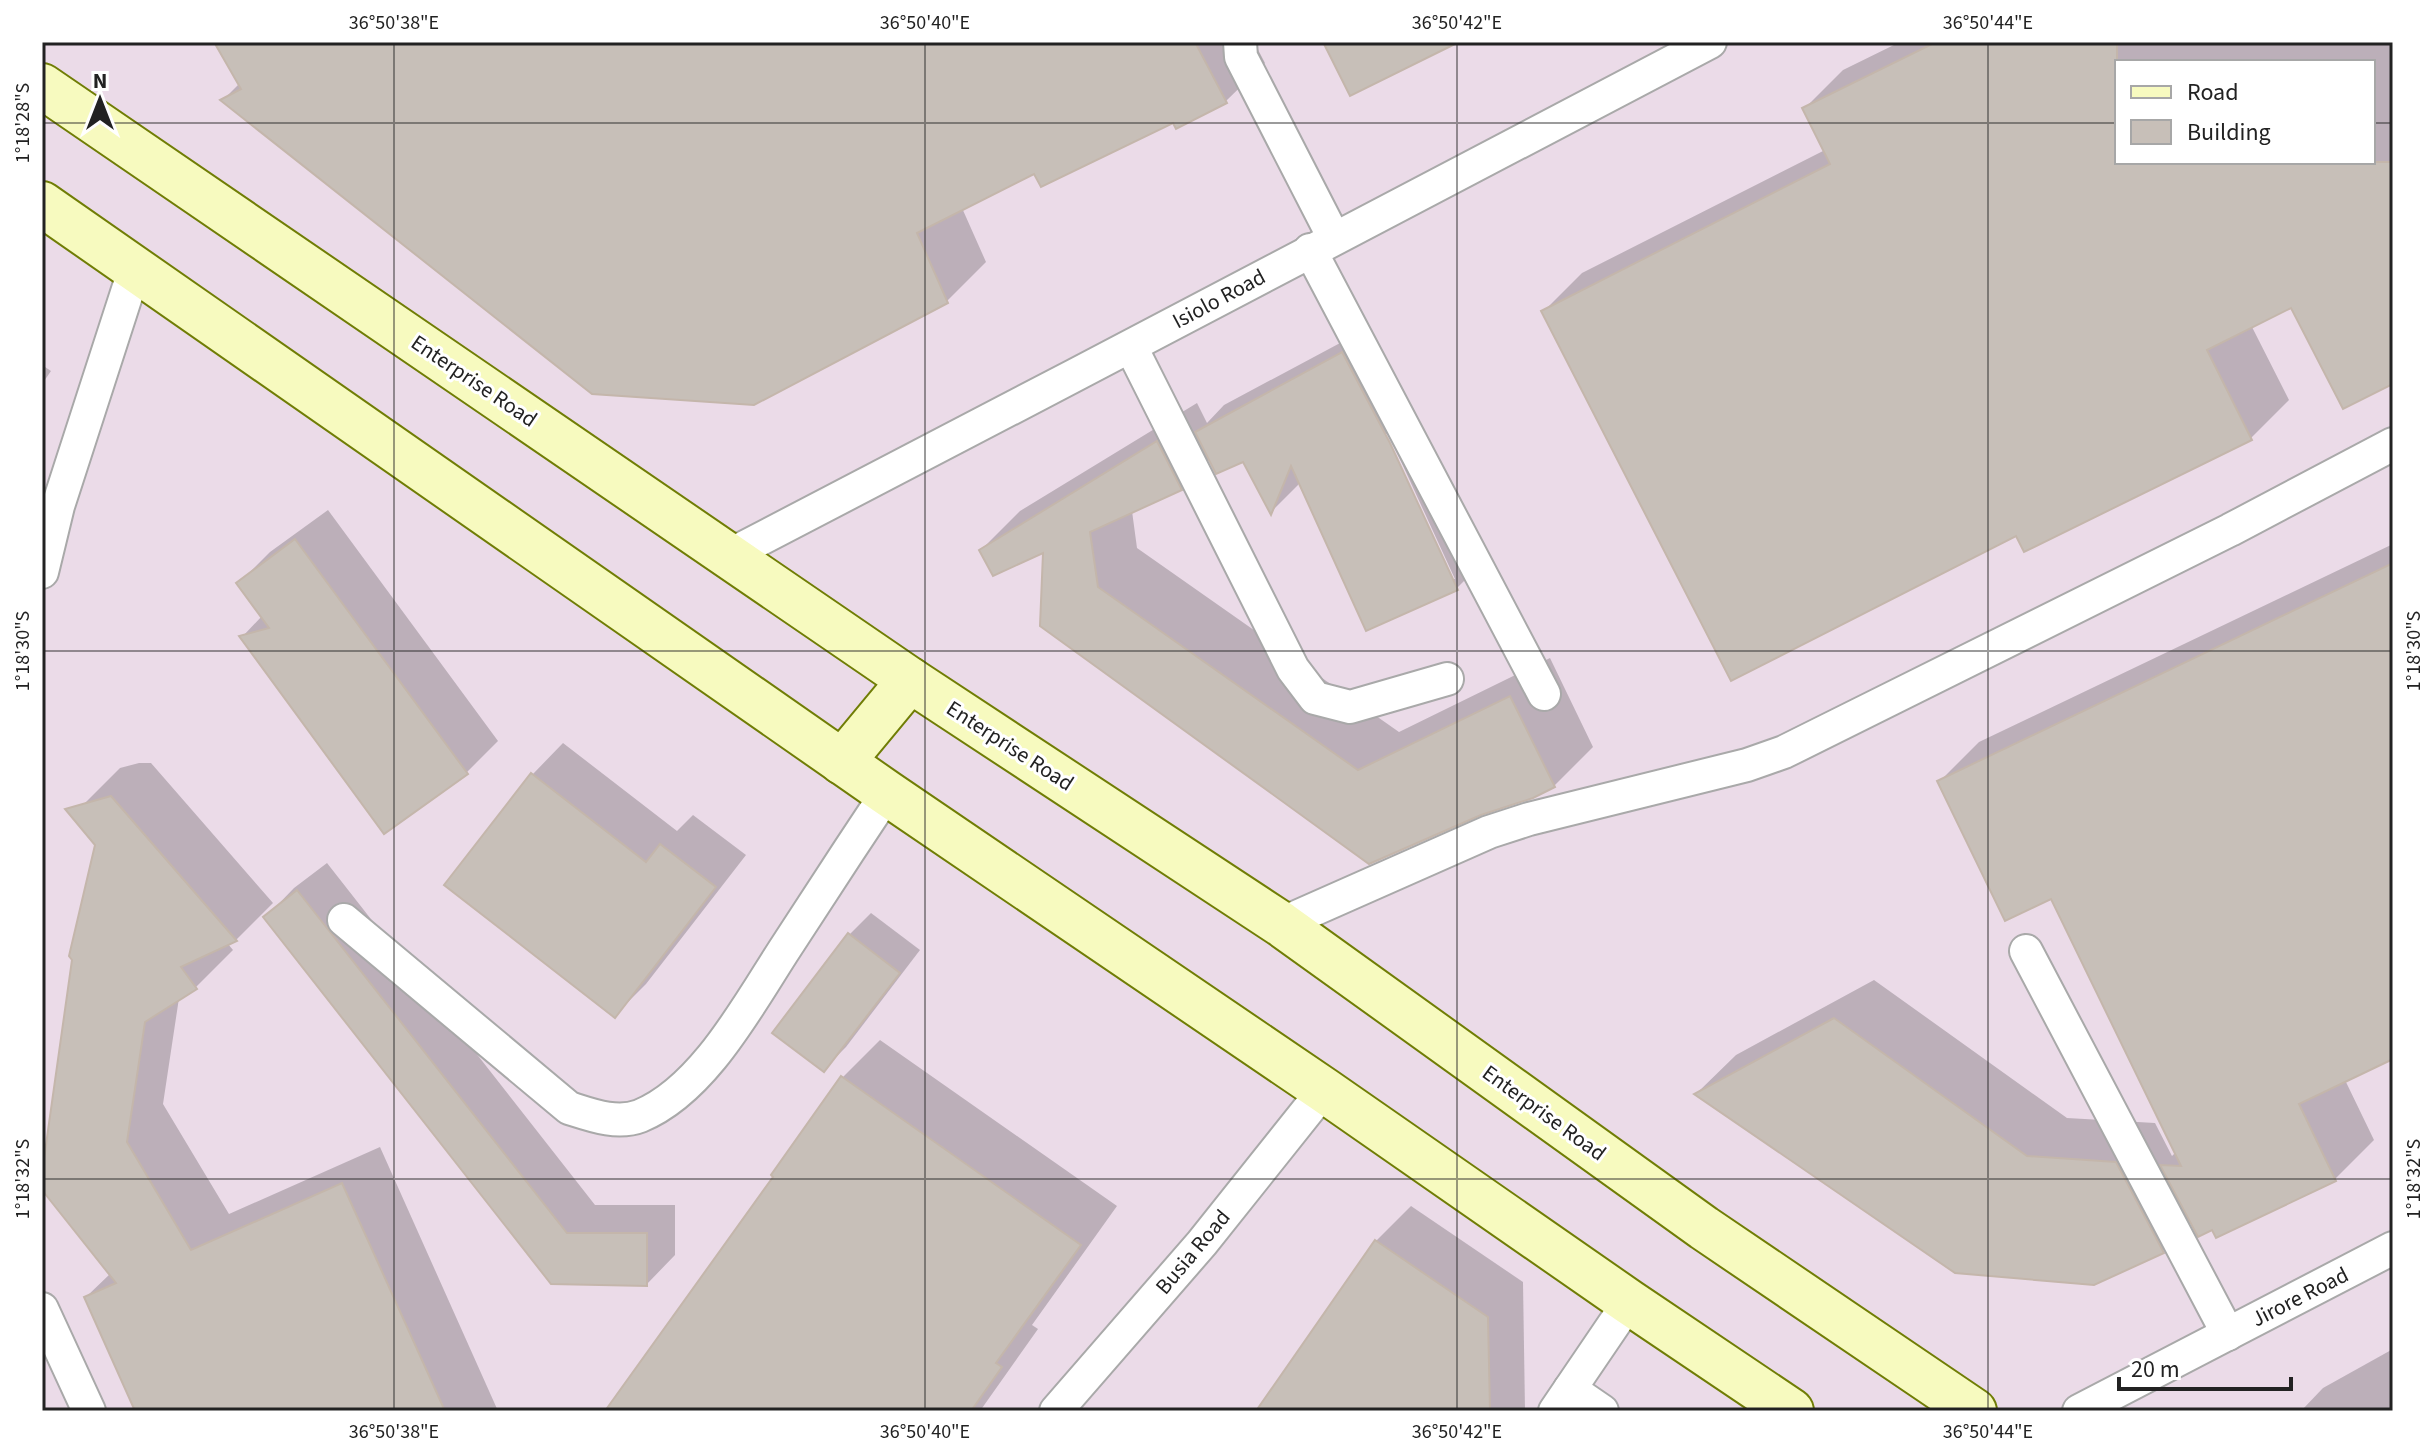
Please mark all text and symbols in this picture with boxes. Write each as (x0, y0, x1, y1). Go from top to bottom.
text: 36°50'38"E (349, 9, 439, 37)
text: 36°50'40"E (880, 9, 970, 37)
text: 36°50'42"E (1412, 9, 1502, 37)
text: 36°50'44"E (1943, 9, 2033, 37)
north arrow (60, 60, 140, 140)
legend (2115, 60, 2375, 164)
text: N (93, 65, 107, 97)
text: Road (2187, 75, 2239, 110)
text: 1°18'28"S (9, 83, 37, 163)
text: Building (2187, 115, 2271, 150)
street label: Isiolo Road (1167, 261, 1271, 337)
street label: Enterprise Road (404, 327, 544, 435)
text: 1°18'30"S (9, 611, 37, 691)
text: 1°18'30"S (2400, 611, 2428, 691)
street label: Enterprise Road (940, 693, 1080, 799)
street label: Enterprise Road (1475, 1057, 1613, 1169)
text: 1°18'32"S (9, 1139, 37, 1219)
text: 1°18'32"S (2400, 1139, 2428, 1219)
street label: Busia Road (1148, 1203, 1238, 1301)
street label: Jirore Road (2246, 1259, 2354, 1335)
scale bar (2119, 1341, 2291, 1391)
text: 20 m (2131, 1352, 2180, 1387)
text: 36°50'38"E (349, 1418, 439, 1446)
text: 36°50'40"E (880, 1418, 970, 1446)
text: 36°50'42"E (1412, 1418, 1502, 1446)
text: 36°50'44"E (1943, 1418, 2033, 1446)

